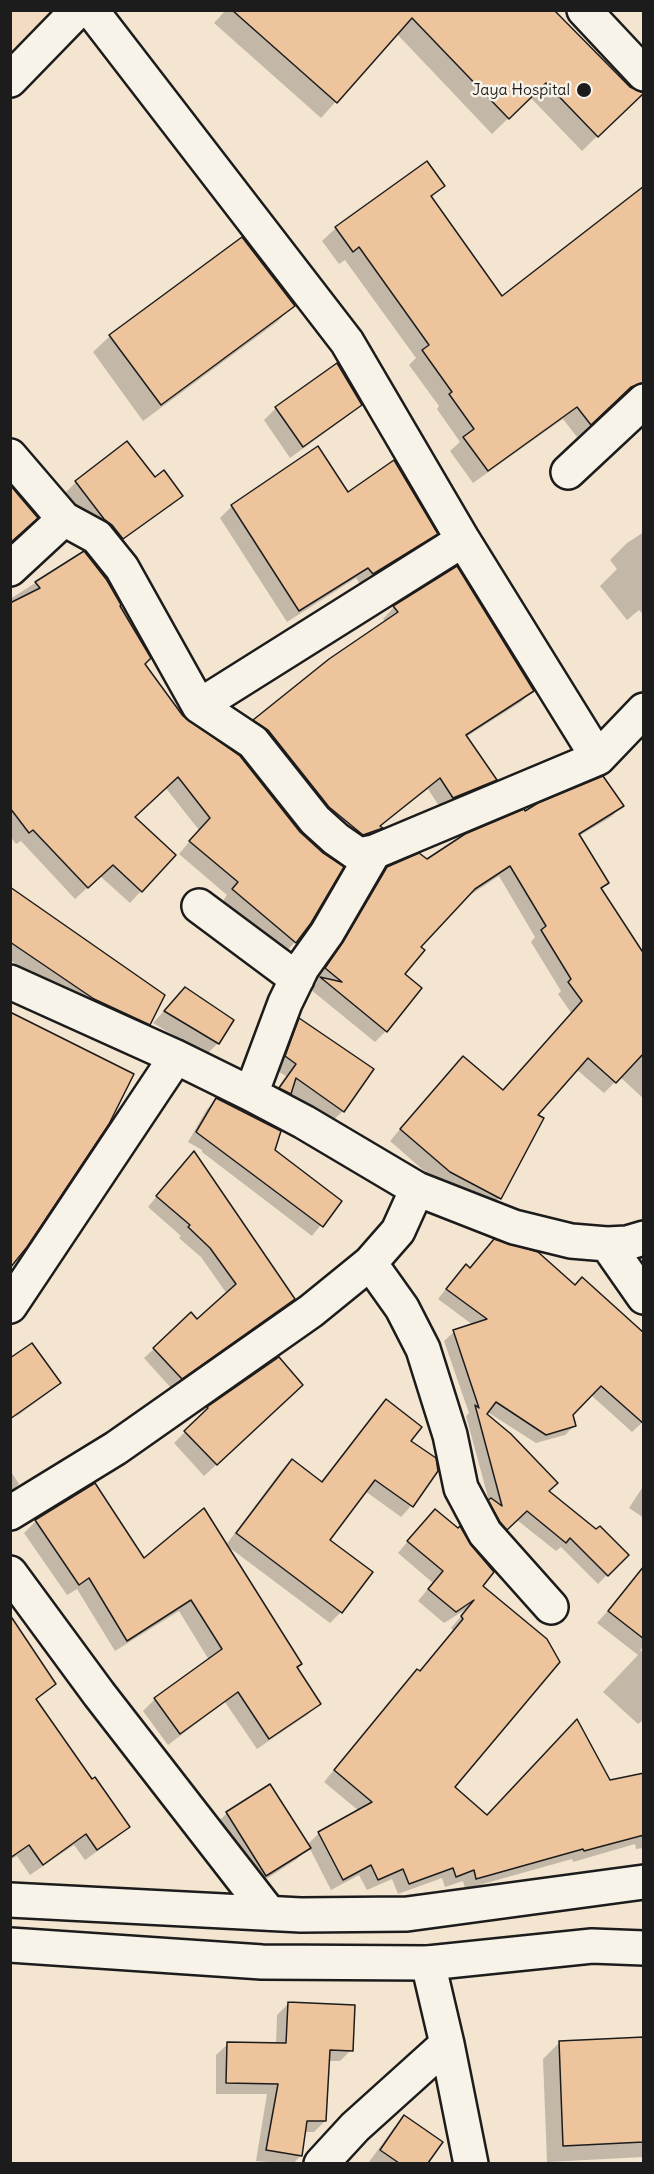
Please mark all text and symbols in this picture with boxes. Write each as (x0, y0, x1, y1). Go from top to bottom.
place label: Jaya Hospital (472, 80, 570, 100)
marker: Jaya Hospital (575, 81, 593, 99)

